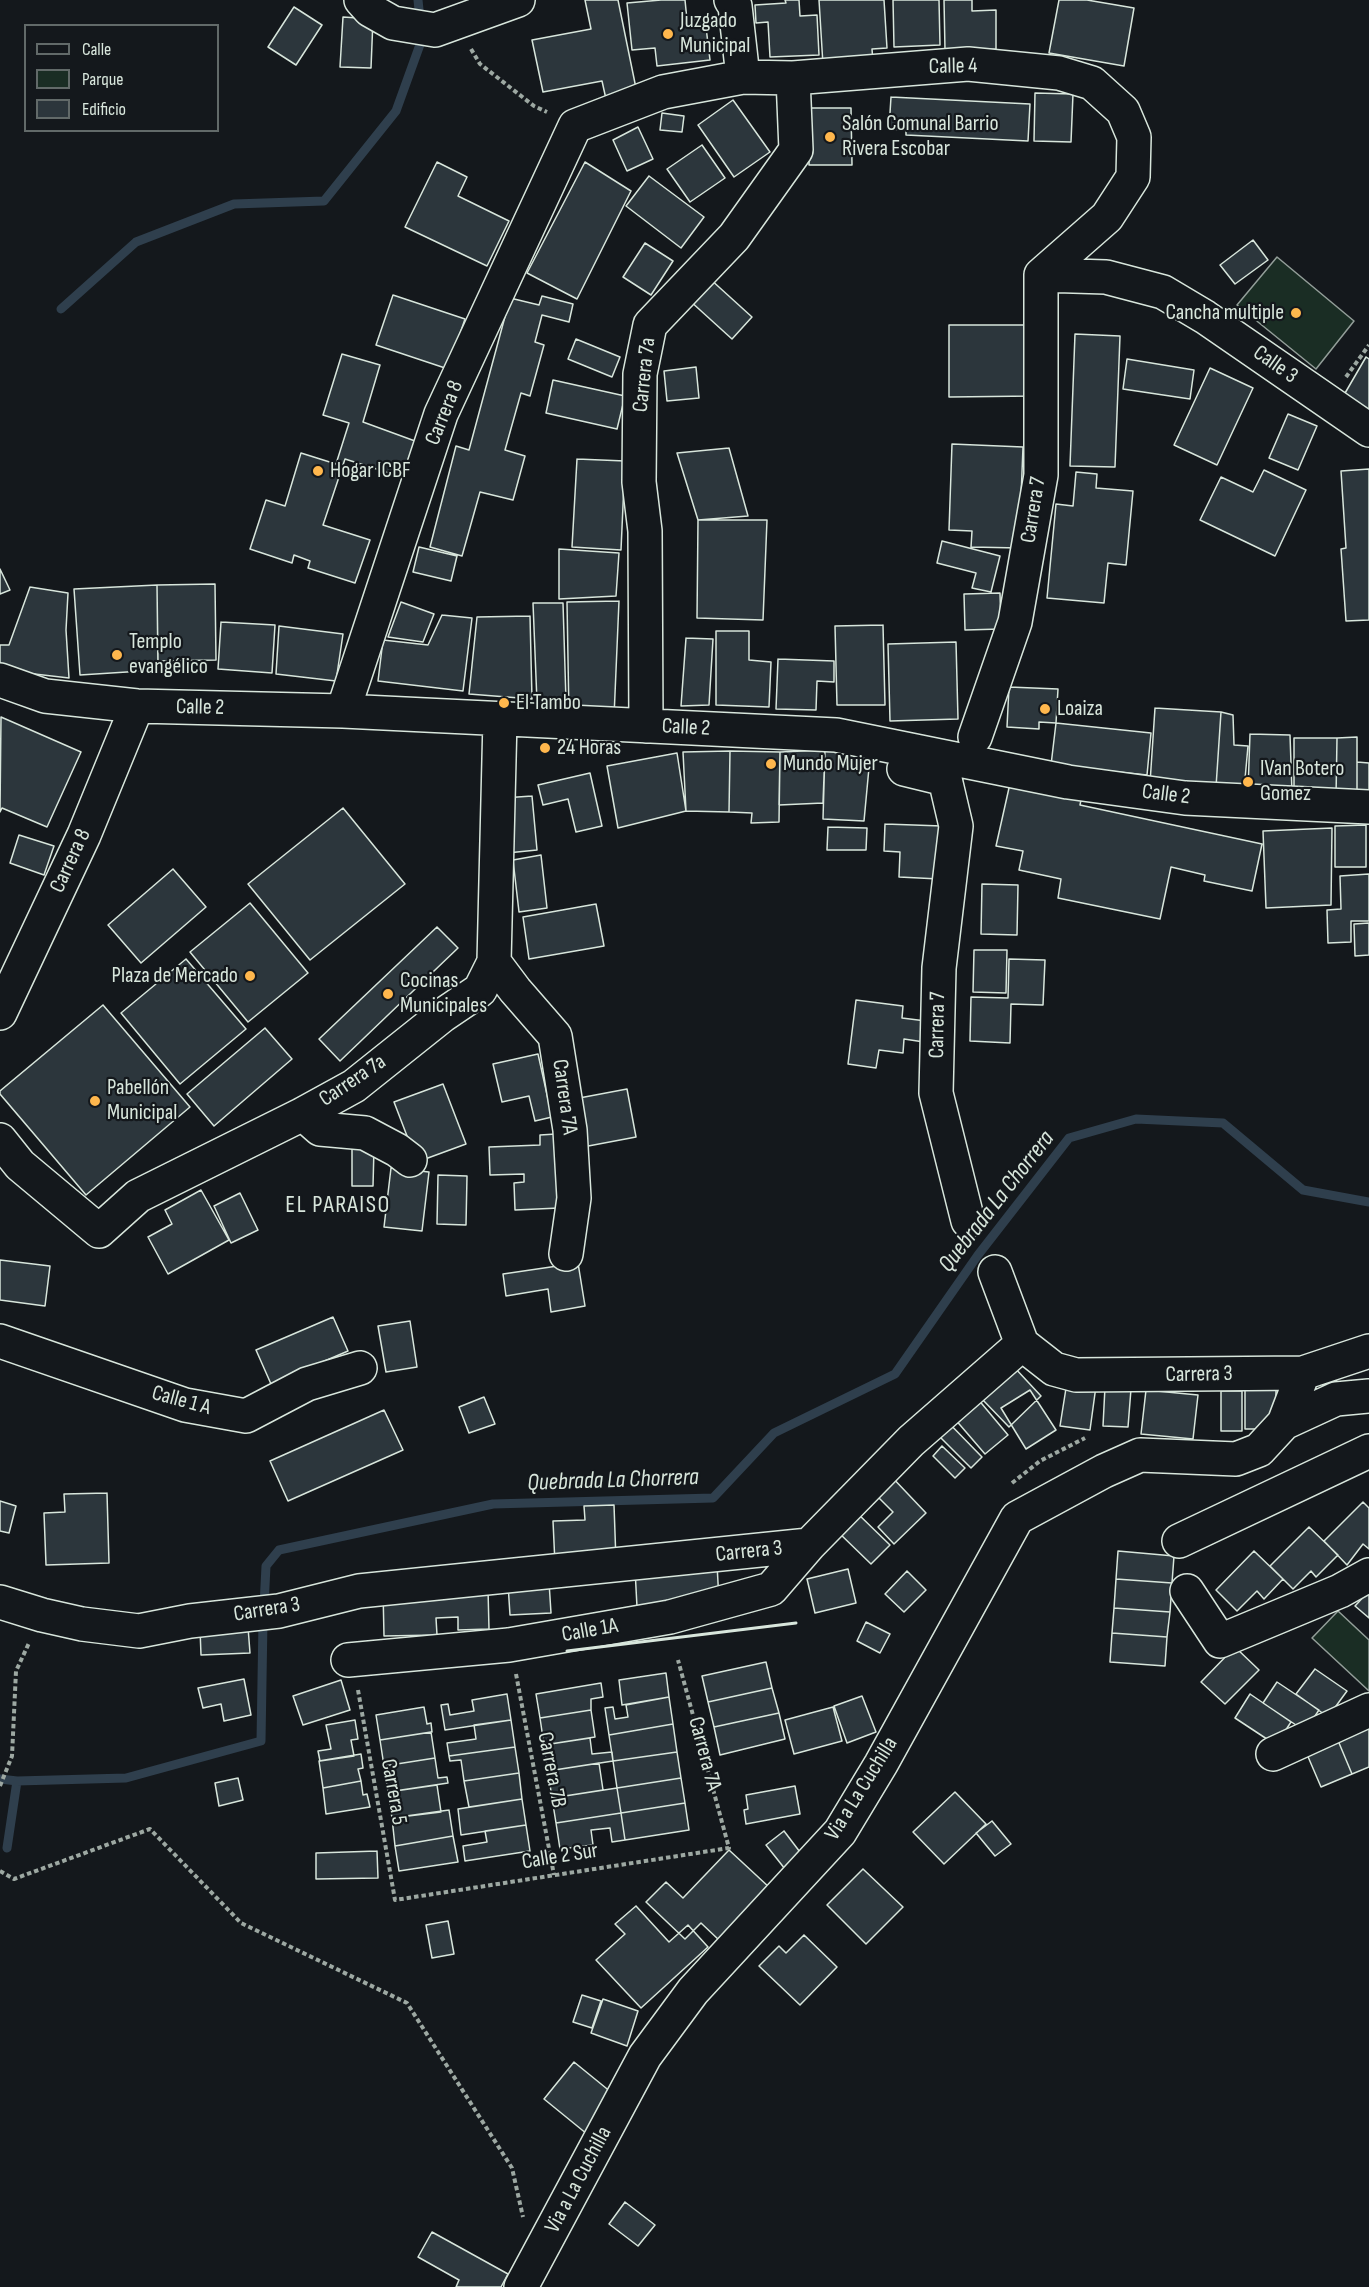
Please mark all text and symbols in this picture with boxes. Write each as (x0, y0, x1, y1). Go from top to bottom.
place label: Juzgado Municipal (680, 8, 750, 60)
legend (24, 24, 219, 132)
marker: Juzgado Municipal (661, 27, 675, 41)
text: Calle (82, 39, 111, 60)
street label: Calle 4 (929, 53, 977, 81)
text: Parque (82, 69, 123, 90)
text: Edificio (82, 99, 126, 120)
place label: Salón Comunal Barrio Rivera Escobar (842, 111, 999, 162)
marker: Salón Comunal Barrio Rivera Escobar (823, 130, 837, 144)
place label: Cancha multiple (1165, 300, 1284, 326)
marker: Cancha multiple (1289, 306, 1303, 320)
street label: Carrera 7a (628, 336, 662, 414)
street label: Calle 3 (1248, 340, 1302, 390)
street label: Carrera 8 (420, 377, 470, 449)
place label: Hogar ICBF (330, 458, 411, 484)
marker: Hogar ICBF (311, 464, 325, 478)
street label: Carrera 7 (1016, 475, 1052, 545)
place label: Templo evangélico (129, 629, 208, 680)
marker: Templo evangélico (110, 648, 124, 662)
place label: El Tambo (516, 690, 581, 716)
street label: Calle 2 (176, 694, 224, 722)
marker: El Tambo (497, 696, 511, 710)
place label: Loaiza (1057, 696, 1103, 722)
marker: Loaiza (1038, 702, 1052, 716)
street label: Calle 2 (661, 714, 711, 742)
place label: 24 Horas (557, 735, 621, 761)
marker: 24 Horas (538, 741, 552, 755)
place label: Mundo Mujer (783, 751, 878, 777)
place label: IVan Botero Gomez (1260, 756, 1344, 807)
marker: Mundo Mujer (764, 757, 778, 771)
marker: IVan Botero Gomez (1241, 775, 1255, 789)
street label: Calle 2 (1140, 779, 1192, 811)
street label: Carrera 8 (45, 825, 97, 897)
place label: Plaza de Mercado (112, 963, 238, 989)
place label: Cocinas Municipales (400, 968, 487, 1020)
marker: Plaza de Mercado (243, 969, 257, 983)
marker: Cocinas Municipales (381, 987, 395, 1001)
street label: Carrera 7 (924, 991, 952, 1059)
street label: Carrera 7a (315, 1049, 391, 1113)
street label: Carrera 7A (546, 1058, 582, 1136)
place label: Pabellón Municipal (107, 1075, 177, 1126)
marker: Pabellón Municipal (88, 1094, 102, 1108)
water label: Quebrada La Chorrera (933, 1125, 1061, 1279)
district label: EL PARAISO (285, 1192, 391, 1220)
street label: Carrera 3 (1165, 1361, 1233, 1389)
street label: Calle 1 A (149, 1380, 213, 1422)
water label: Quebrada La Chorrera (527, 1464, 699, 1498)
street label: Carrera 3 (714, 1535, 784, 1569)
street label: Carrera 3 (232, 1592, 302, 1628)
street label: Calle 1A (560, 1613, 620, 1649)
street label: Carrera 7A (681, 1714, 727, 1794)
street label: Carrera 7B (531, 1730, 571, 1810)
street label: Via a La Cuchilla (820, 1732, 904, 1846)
street label: Carrera 5 (374, 1757, 412, 1827)
street label: Calle 2 Sur (520, 1838, 600, 1876)
street label: Via a La Cuchilla (540, 2122, 618, 2238)

